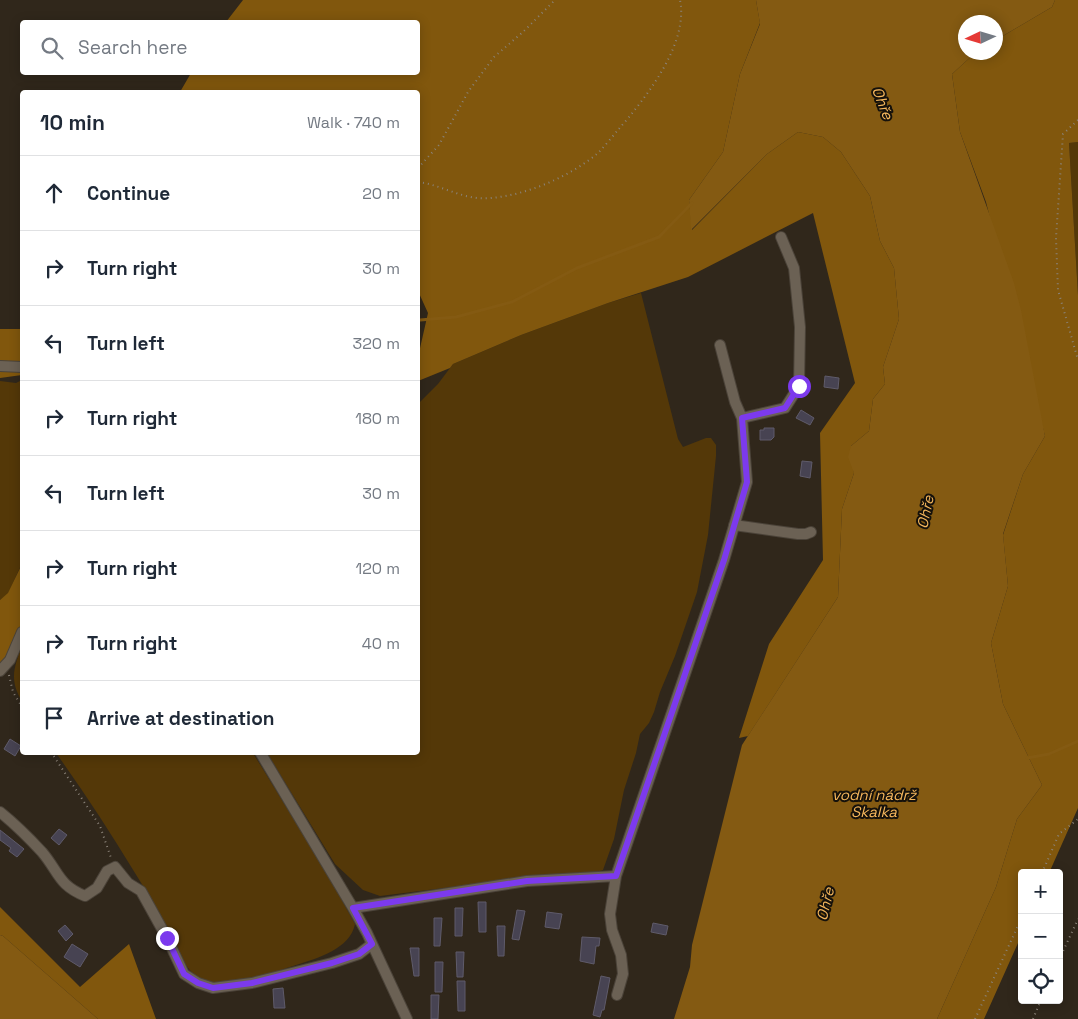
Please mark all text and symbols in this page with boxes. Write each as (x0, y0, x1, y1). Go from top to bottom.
north arrow (958, 15, 1003, 60)
search box (20, 20, 420, 75)
icon: search (38, 34, 66, 62)
text: Search here (78, 35, 188, 60)
water label: Ohře (868, 84, 898, 123)
text: 10 min (40, 109, 105, 136)
text: Walk · 740 m (307, 112, 400, 133)
icon: ahead (40, 179, 68, 207)
text: Continue (87, 181, 170, 206)
text: 20 m (362, 183, 400, 204)
icon: right (40, 254, 68, 282)
text: Turn right (87, 256, 177, 281)
text: 30 m (362, 258, 400, 279)
icon: left (40, 329, 68, 357)
text: Turn left (87, 331, 165, 356)
text: 320 m (353, 333, 400, 354)
route start (788, 375, 811, 398)
icon: right (40, 404, 68, 432)
text: Turn right (87, 406, 177, 431)
text: 180 m (355, 408, 400, 429)
icon: left (40, 479, 68, 507)
text: Turn left (87, 481, 165, 506)
text: 30 m (362, 483, 400, 504)
water label: Ohře (912, 493, 938, 530)
icon: right (40, 554, 68, 582)
text: Turn right (87, 556, 177, 581)
text: 120 m (356, 558, 400, 579)
icon: right (40, 629, 68, 657)
text: Turn right (87, 631, 177, 656)
text: 40 m (362, 633, 400, 654)
icon: arrive (40, 704, 68, 732)
text: Arrive at destination (87, 706, 275, 731)
water label: vodní nádrž Skalka (832, 785, 918, 821)
map controls (1018, 869, 1063, 1004)
button: + (1018, 869, 1063, 914)
water label: Ohře (812, 884, 838, 922)
button: − (1018, 914, 1063, 959)
route end (156, 927, 179, 950)
button: locate (1018, 959, 1063, 1004)

